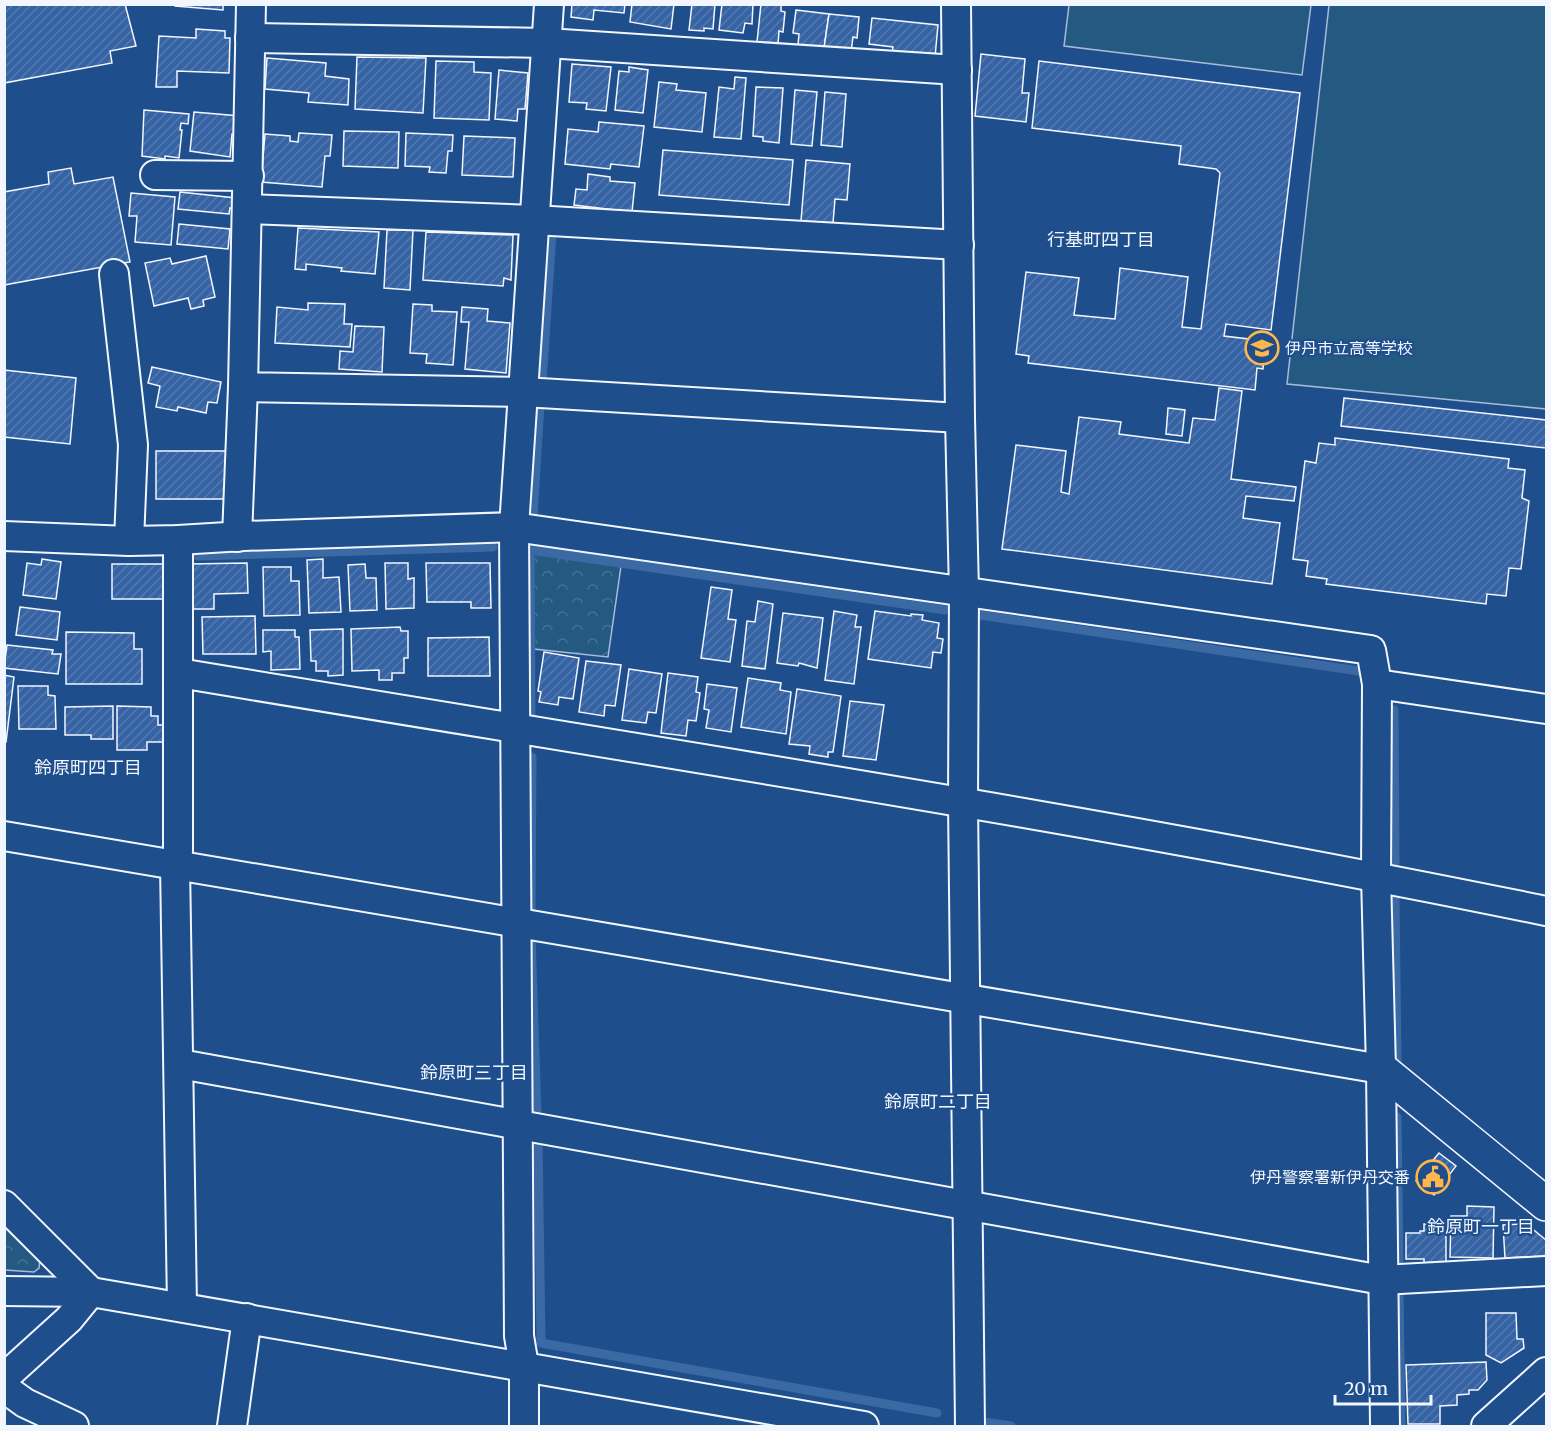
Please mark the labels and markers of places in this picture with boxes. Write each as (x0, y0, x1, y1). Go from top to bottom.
school or university icon: 伊丹市立高等学校 (1244, 330, 1280, 366)
place label: 伊丹市立高等学校 (1285, 338, 1413, 358)
public building icon: 伊丹警察署新伊丹交番 (1415, 1159, 1451, 1195)
place label: 伊丹警察署新伊丹交番 (1250, 1167, 1410, 1187)

